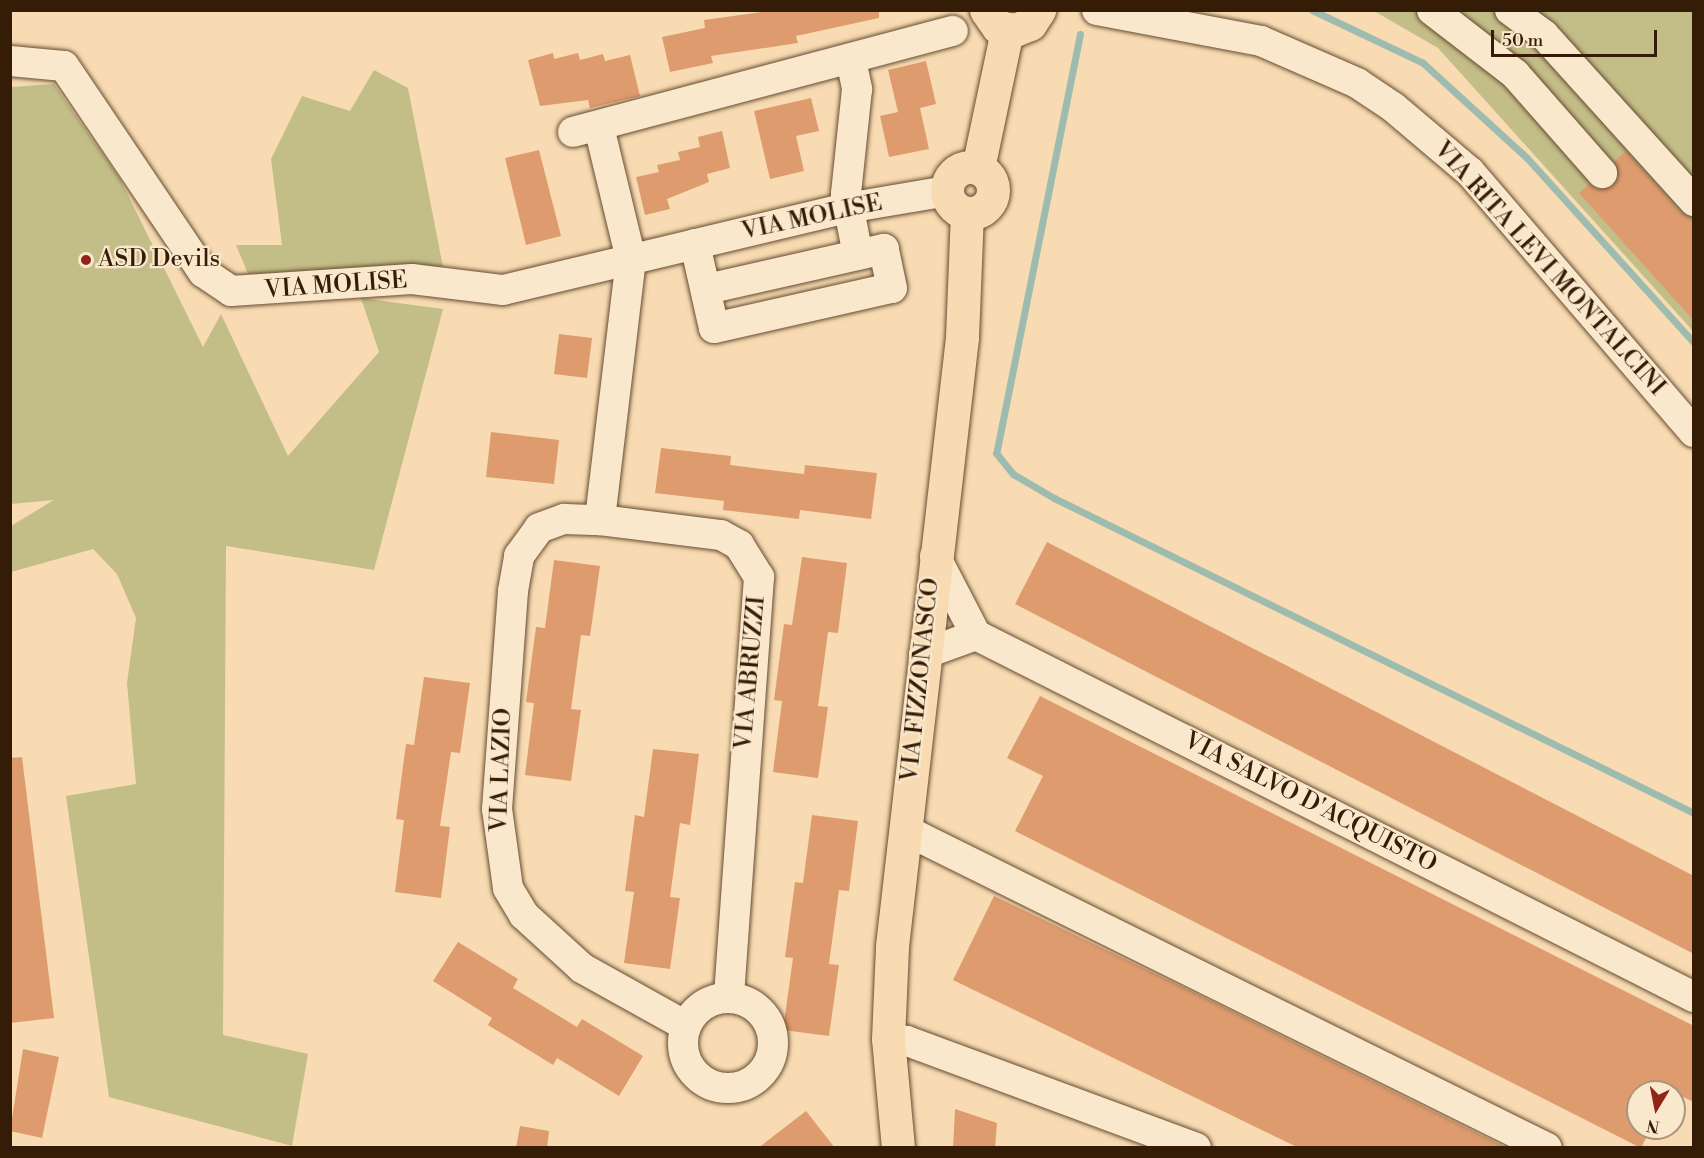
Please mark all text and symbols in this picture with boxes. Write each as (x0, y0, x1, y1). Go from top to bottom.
scale bar (1494, 18, 1660, 56)
text: 50 m (1502, 29, 1543, 52)
street label: VIA RITA LEVI MONTALCINI (1427, 136, 1671, 402)
street label: VIA MOLISE (739, 189, 885, 247)
place label: ASD Devils (98, 246, 220, 274)
marker: ASD Devils (79, 253, 93, 267)
street label: VIA MOLISE (264, 267, 408, 305)
street label: VIA FIZZONASCO (896, 576, 946, 784)
street label: VIA ABRUZZI (730, 595, 772, 751)
street label: VIA LAZIO (485, 707, 519, 833)
street label: VIA SALVO D'ACQUISTO (1179, 727, 1441, 879)
north arrow (1626, 1080, 1686, 1140)
text: N (1645, 1115, 1661, 1137)

